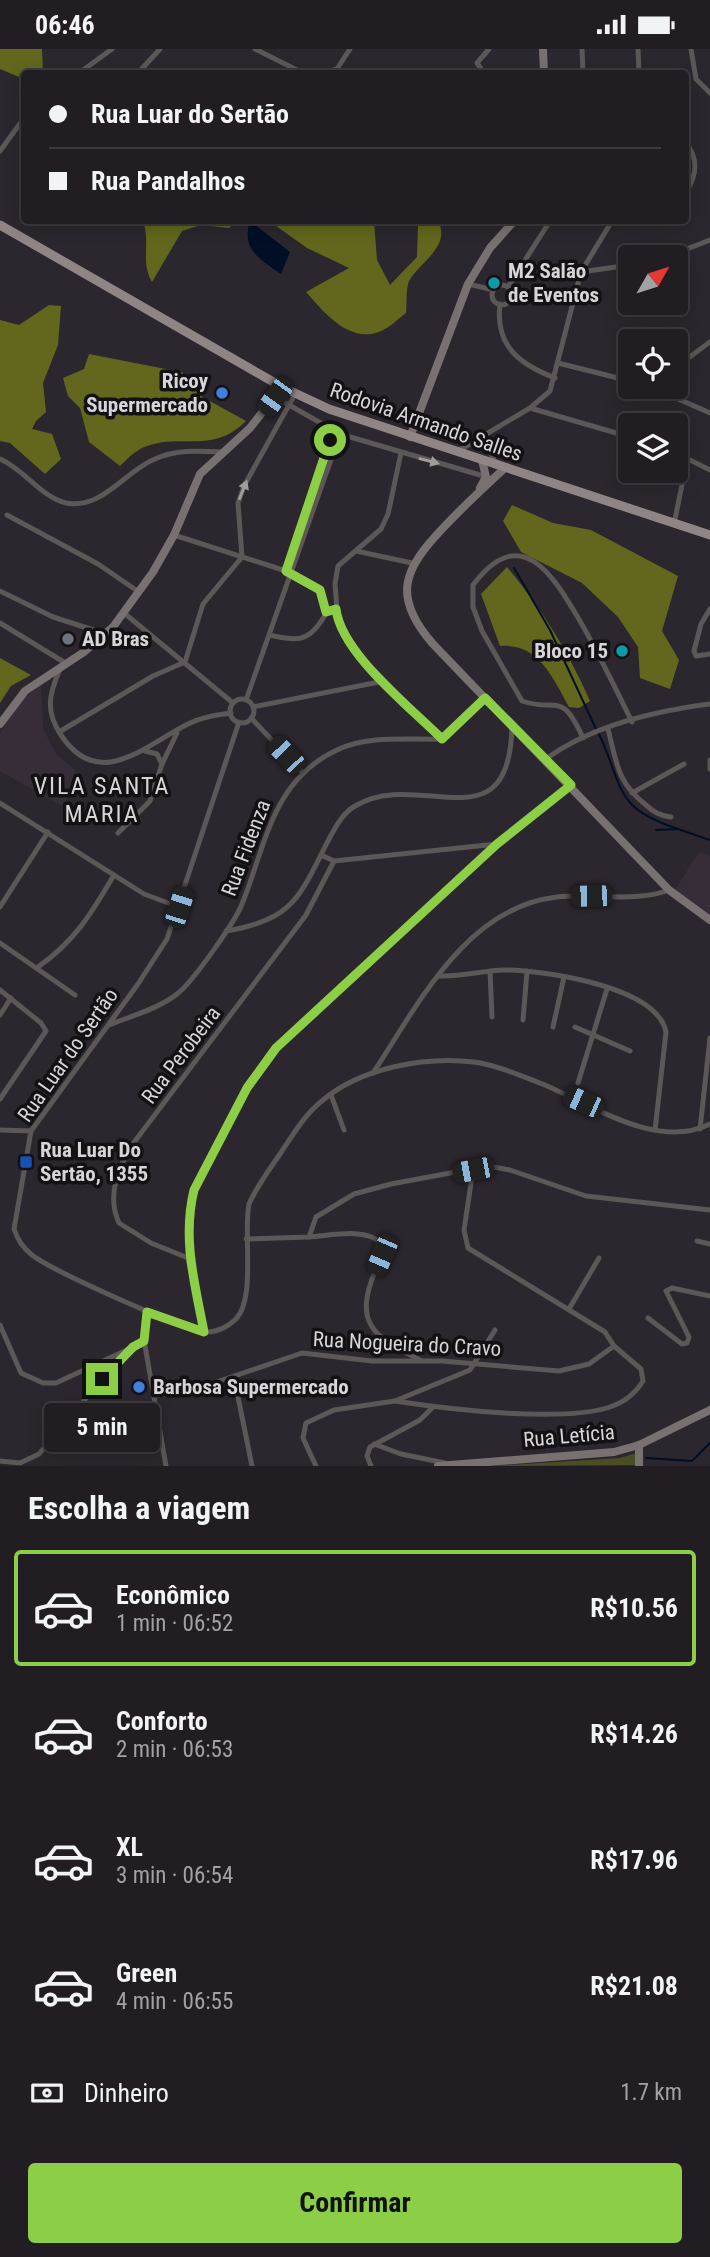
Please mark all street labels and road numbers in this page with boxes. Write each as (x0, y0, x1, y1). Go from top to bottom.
street label: Rodovia Armando Salles (327, 378, 525, 466)
street label: Rua Fidenza (217, 797, 275, 899)
street label: Rua Luar do Sertão (13, 984, 123, 1126)
street label: Rua Perobeira (137, 1002, 225, 1108)
street label: Rua Nogueira do Cravo (312, 1327, 502, 1361)
street label: Rua Letícia (522, 1420, 616, 1452)

